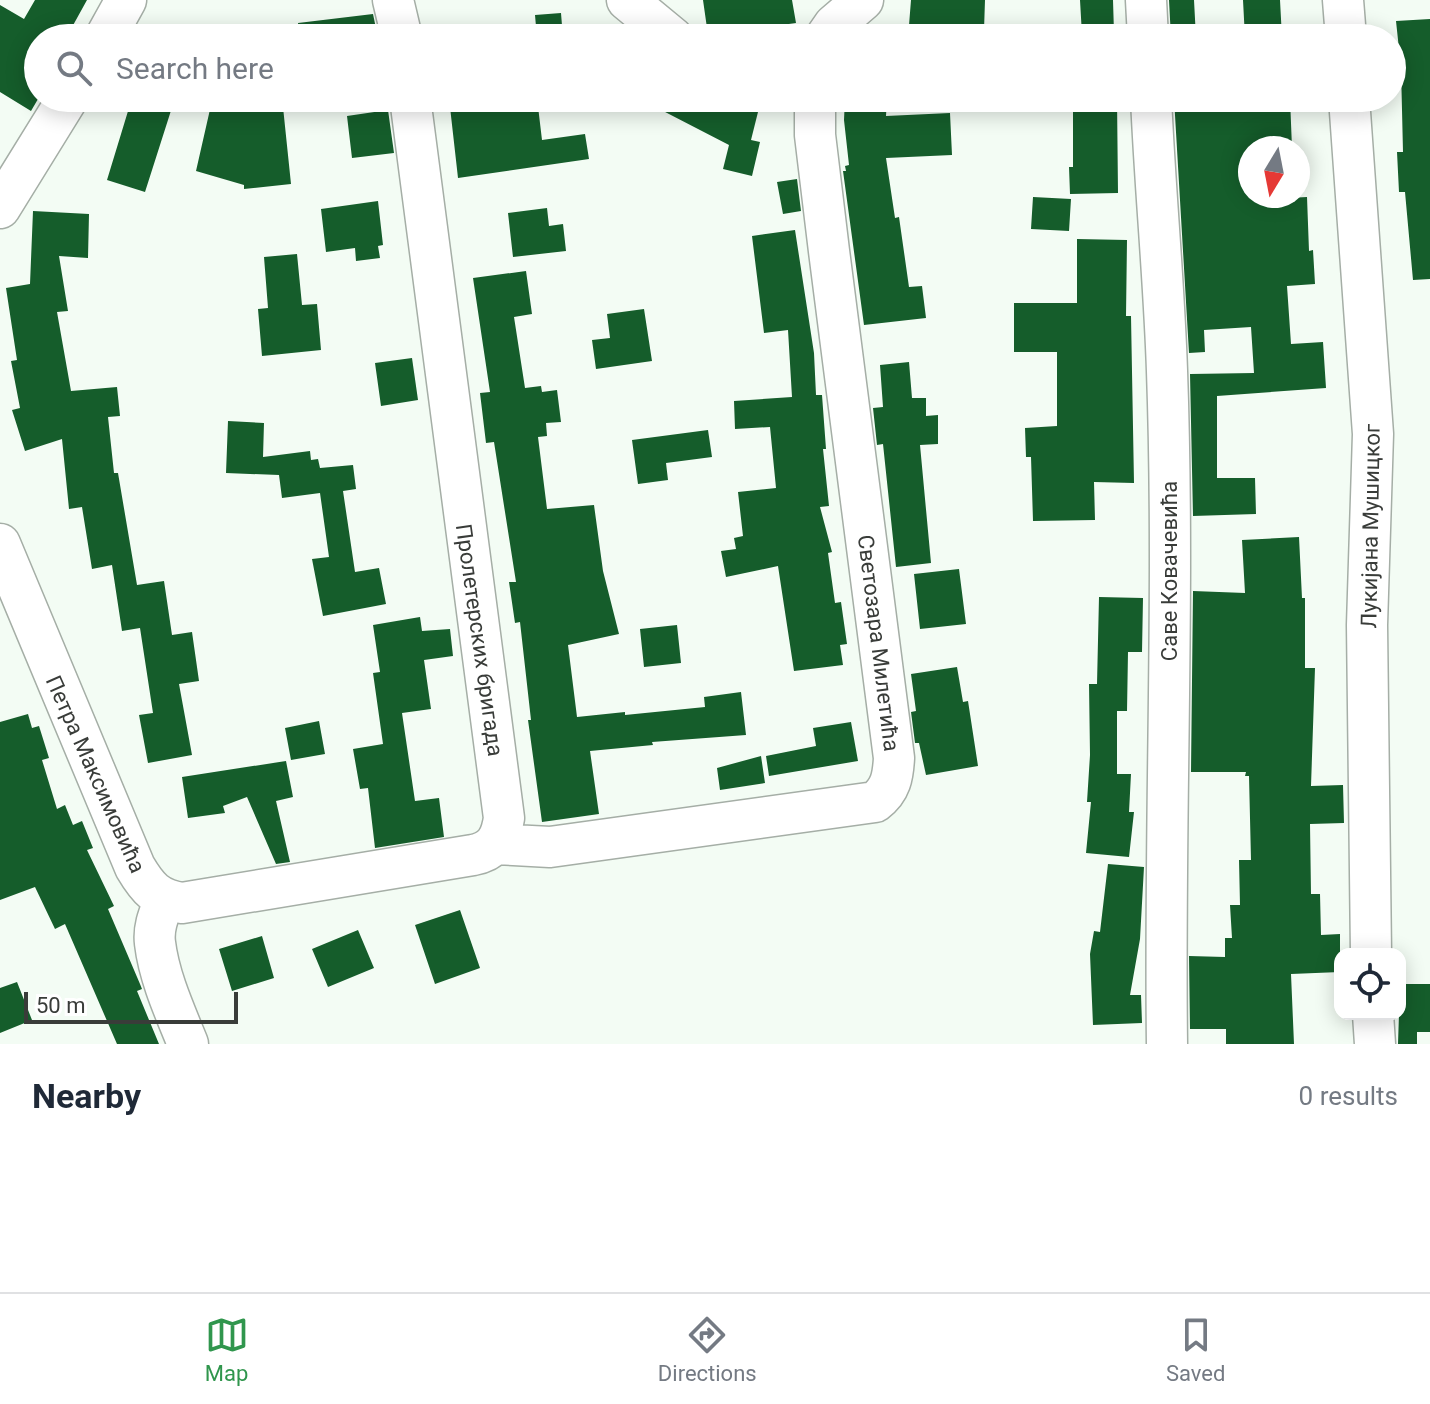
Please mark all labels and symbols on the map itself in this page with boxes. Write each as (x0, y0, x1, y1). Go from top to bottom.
north arrow (1238, 136, 1310, 208)
street label: Лукијана Мушицког (1356, 423, 1385, 628)
street label: Саве Ковачевића (1157, 481, 1182, 661)
street label: Пролетерских бригада (451, 522, 508, 758)
street label: Светозара Милетића (853, 533, 904, 753)
street label: Петра Максимовића (41, 672, 150, 877)
scale bar (24, 988, 238, 1024)

